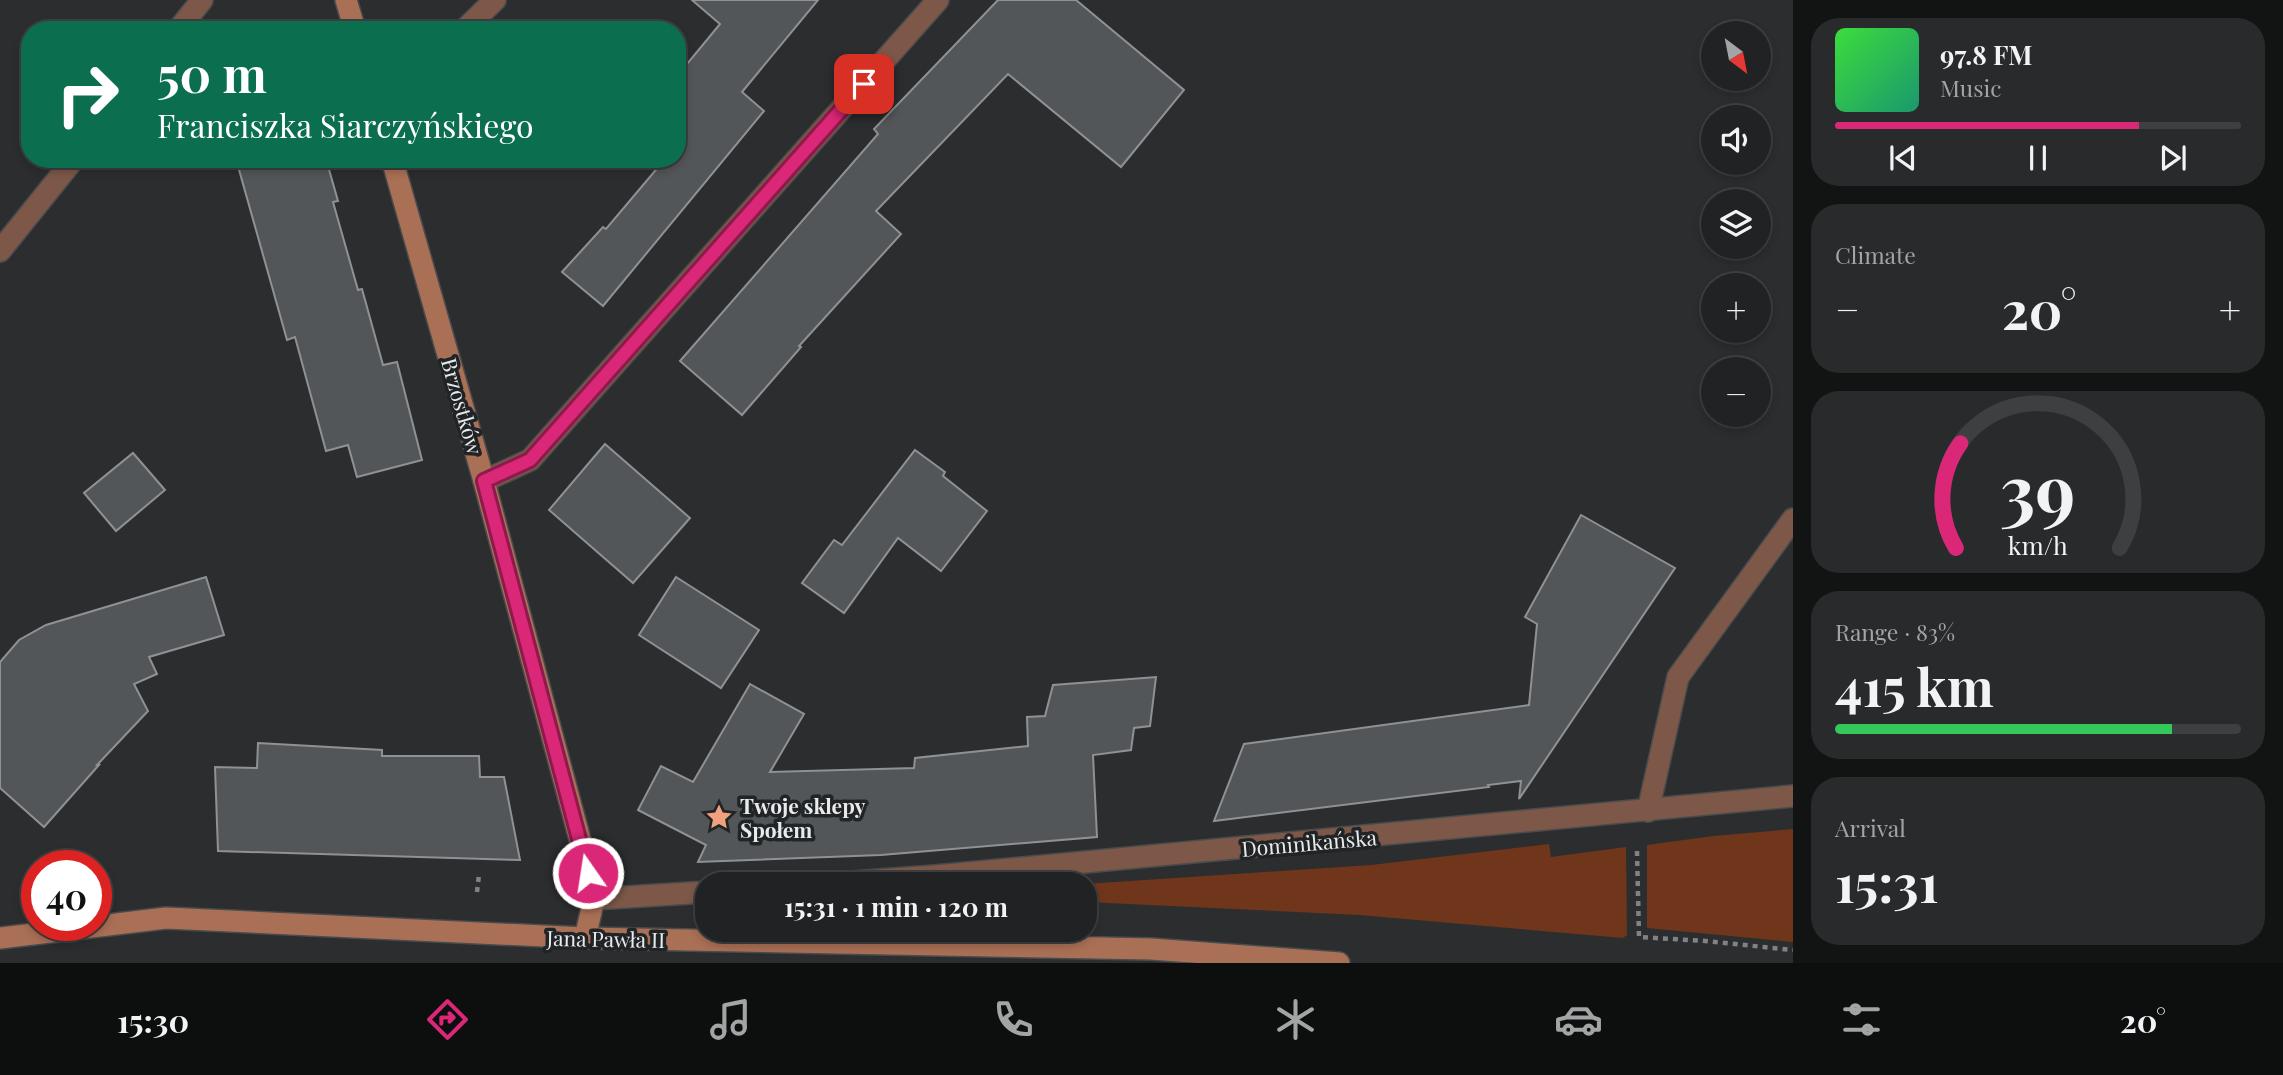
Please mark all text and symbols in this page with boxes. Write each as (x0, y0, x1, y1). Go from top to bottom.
north arrow (1701, 21, 1771, 91)
map controls (1701, 21, 1771, 427)
text: 97.8 FM (1940, 37, 2032, 72)
text: 50 m (157, 40, 267, 105)
icon: right (42, 49, 133, 140)
pin (834, 54, 894, 114)
icon: arrive (845, 65, 883, 103)
text: Music (1940, 72, 2001, 103)
text: Franciszka Siarczyńskiego (157, 103, 534, 146)
button: sound (1701, 105, 1771, 175)
icon: previous (1884, 139, 1922, 177)
icon: pause (2019, 139, 2057, 177)
icon: next (2154, 139, 2192, 177)
button: layers (1701, 189, 1771, 259)
text: Climate (1835, 239, 1916, 270)
button: + (1701, 273, 1771, 343)
text: 20° (2002, 274, 2077, 343)
text: − (1835, 283, 1860, 334)
text: + (2219, 283, 2241, 334)
street label: Brzostków (436, 354, 490, 458)
button: − (1701, 357, 1771, 427)
text: 39 (2000, 439, 2076, 536)
text: km/h (2008, 527, 2068, 560)
text: Range · 83% (1835, 616, 1955, 647)
text: 415 km (1835, 651, 1994, 720)
place label: Twoje sklepy Społem (740, 791, 865, 843)
place icon: Twoje sklepy Społem (704, 802, 734, 832)
text: Arrival (1835, 812, 1906, 843)
street label: Dominikańska (1240, 822, 1378, 862)
position arrow (551, 836, 625, 910)
text: 15:31 (1835, 847, 1939, 916)
speed limit sign: 40 (21, 850, 112, 941)
text: 15:31 · 1 min · 120 m (784, 889, 1008, 924)
street label: Jana Pawła II (545, 923, 666, 953)
icon: directions (423, 995, 472, 1044)
icon: music (706, 995, 755, 1044)
icon: phone (989, 995, 1038, 1044)
icon: climate (1271, 995, 1320, 1044)
icon: car (1554, 995, 1603, 1044)
icon: filters (1837, 995, 1886, 1044)
text: 15:30 (117, 998, 189, 1041)
text: 20° (2120, 998, 2166, 1041)

